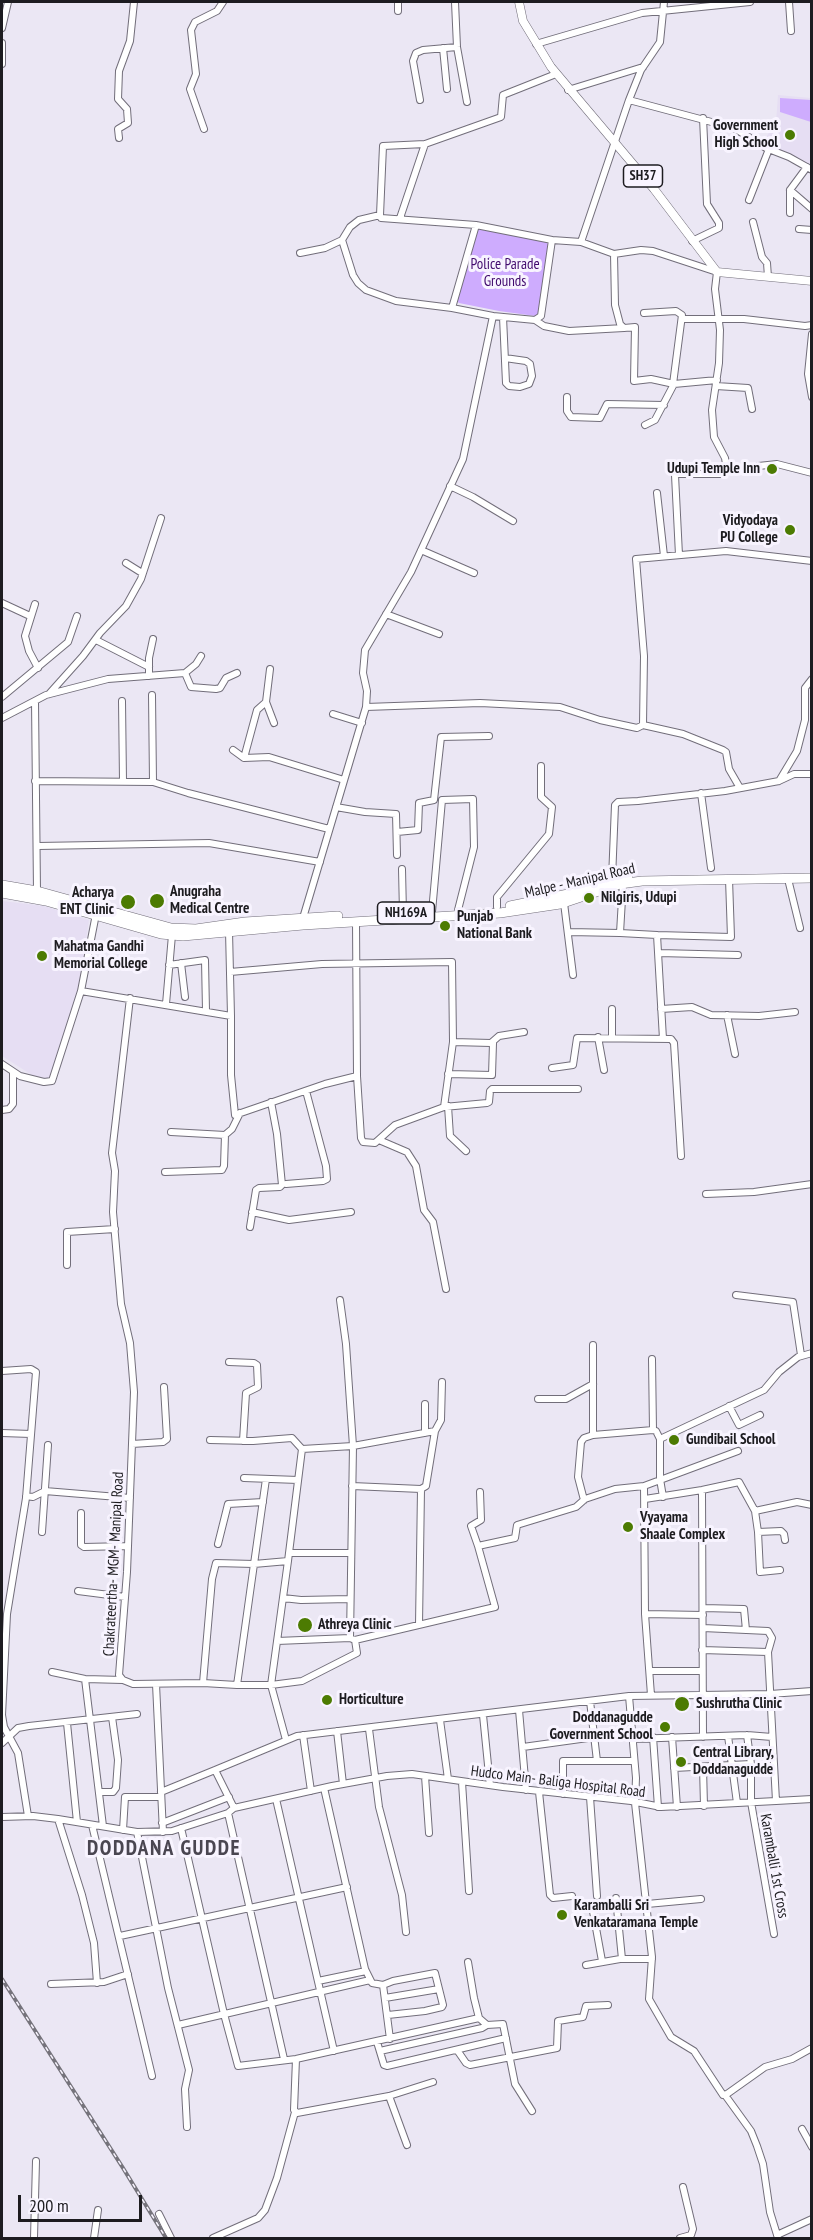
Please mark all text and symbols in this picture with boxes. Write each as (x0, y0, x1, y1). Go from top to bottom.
place label: Government High School (713, 117, 778, 152)
marker: Government High School (783, 128, 797, 142)
road number: SH37 (624, 165, 662, 187)
park label: Police Parade Grounds (470, 256, 540, 291)
place label: Udupi Temple Inn (667, 460, 760, 478)
marker: Udupi Temple Inn (765, 462, 779, 476)
place label: Vidyodaya PU College (720, 512, 778, 547)
marker: Vidyodaya PU College (783, 523, 797, 537)
street label: Malpe - Manipal Road (523, 860, 637, 902)
place label: Anugraha Medical Centre (170, 883, 249, 918)
place label: Acharya ENT Clinic (60, 884, 114, 919)
place label: Nilgiris, Udupi (601, 889, 677, 907)
marker: Nilgiris, Udupi (582, 891, 596, 905)
marker: Anugraha Medical Centre (148, 892, 166, 910)
marker: Acharya ENT Clinic (119, 893, 137, 911)
road number: NH169A (378, 902, 434, 924)
place label: Punjab National Bank (457, 908, 532, 943)
marker: Punjab National Bank (438, 919, 452, 933)
place label: Mahatma Gandhi Memorial College (54, 938, 148, 973)
marker: Mahatma Gandhi Memorial College (35, 949, 49, 963)
place label: Gundibail School (686, 1431, 776, 1449)
marker: Gundibail School (667, 1433, 681, 1447)
street label: Chakrateertha- MGM- Manipal Road (100, 1471, 128, 1657)
place label: Vyayama Shaale Complex (640, 1509, 725, 1544)
marker: Vyayama Shaale Complex (621, 1520, 635, 1534)
marker: Athreya Clinic (296, 1616, 314, 1634)
place label: Athreya Clinic (318, 1616, 391, 1634)
place label: Horticulture (339, 1691, 404, 1709)
marker: Horticulture (320, 1693, 334, 1707)
marker: Sushrutha Clinic (673, 1695, 691, 1713)
place label: Sushrutha Clinic (696, 1695, 782, 1713)
place label: Doddanagudde Government School (549, 1709, 653, 1744)
marker: Doddanagudde Government School (658, 1720, 672, 1734)
place label: Central Library, Doddanagudde (693, 1744, 774, 1779)
marker: Central Library, Doddanagudde (674, 1755, 688, 1769)
street label: Hudco Main- Baliga Hospital Road (470, 1762, 646, 1802)
street label: Karamballi 1st Cross (756, 1813, 792, 1919)
district label: DODDANA GUDDE (87, 1836, 241, 1862)
place label: Karamballi Sri Venkataramana Temple (574, 1897, 698, 1932)
marker: Karamballi Sri Venkataramana Temple (555, 1908, 569, 1922)
scale bar (21, 2183, 146, 2221)
text: 200 m (29, 2194, 69, 2217)

